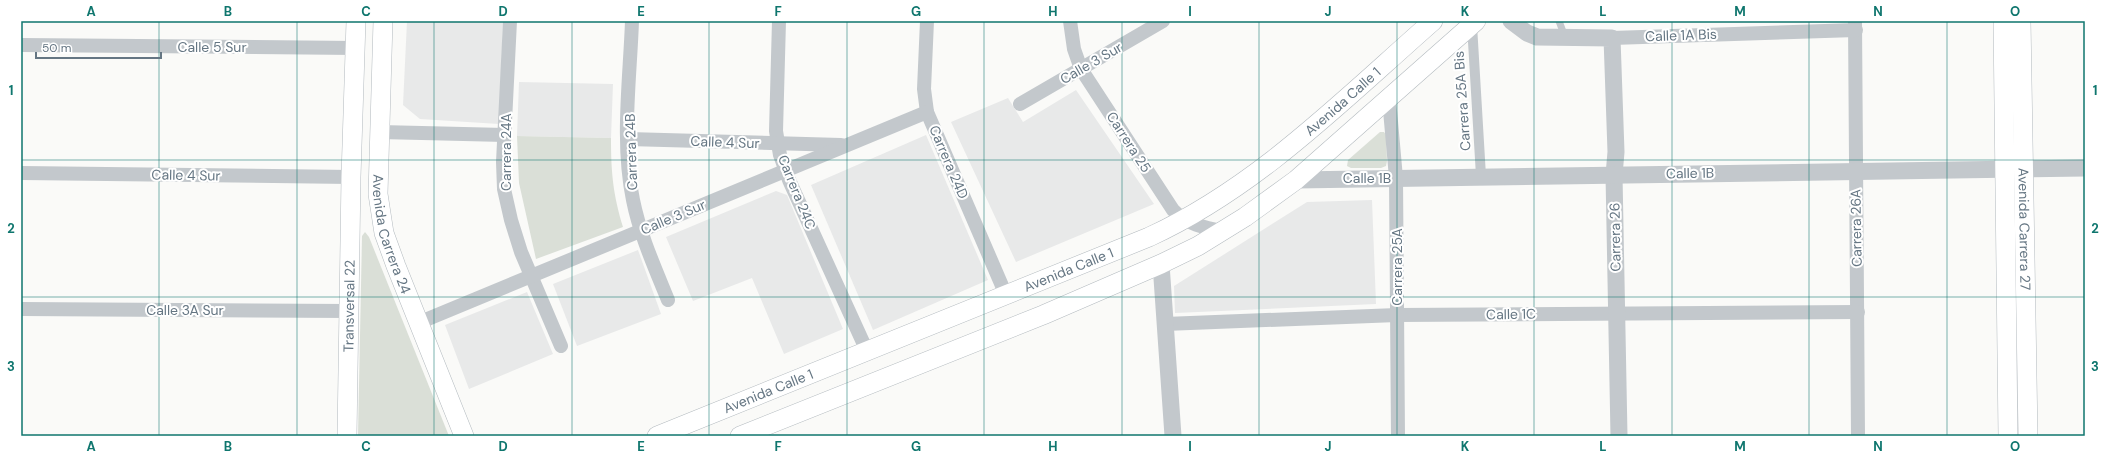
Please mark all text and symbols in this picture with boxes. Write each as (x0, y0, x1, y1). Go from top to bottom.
text: A (86, 3, 96, 20)
text: B (224, 3, 232, 20)
text: C (361, 3, 371, 20)
text: D (498, 3, 508, 20)
text: E (637, 3, 645, 20)
text: F (774, 3, 782, 20)
text: G (911, 3, 921, 20)
text: H (1048, 3, 1058, 20)
text: I (1188, 3, 1192, 20)
text: J (1324, 3, 1332, 20)
text: K (1461, 3, 1470, 20)
text: L (1599, 3, 1607, 20)
text: M (1734, 3, 1746, 20)
text: N (1873, 3, 1883, 20)
text: O (2010, 3, 2020, 20)
street label: Calle 1A Bis (1645, 25, 1717, 45)
scale bar (36, 34, 161, 60)
street label: Calle 5 Sur (177, 38, 247, 56)
street label: Calle 3 Sur (1057, 38, 1125, 88)
text: 50 m (42, 40, 71, 56)
street label: Carrera 25A Bis (1450, 50, 1474, 152)
street label: Avenida Calle 1 (1301, 63, 1384, 140)
text: 1 (9, 82, 13, 99)
text: 1 (2093, 82, 2097, 99)
street label: Carrera 25 (1103, 108, 1155, 176)
street label: Carrera 24A (497, 113, 515, 191)
street label: Carrera 24B (621, 113, 641, 191)
street label: Carrera 24D (925, 122, 973, 202)
street label: Calle 4 Sur (690, 132, 760, 152)
street label: Carrera 24C (774, 152, 820, 232)
street label: Calle 1B (1666, 164, 1714, 182)
street label: Calle 4 Sur (151, 165, 221, 185)
street label: Avenida Carrera 27 (2014, 167, 2035, 290)
street label: Calle 1B (1343, 169, 1391, 187)
street label: Avenida Carrera 24 (369, 174, 415, 297)
street label: Carrera 26A (1846, 189, 1866, 267)
street label: Calle 3 Sur (638, 195, 708, 239)
street label: Carrera 26 (1605, 202, 1625, 272)
text: 2 (7, 220, 15, 237)
text: 2 (2091, 220, 2099, 237)
street label: Carrera 25A (1388, 228, 1406, 306)
street label: Avenida Calle 1 (1021, 243, 1116, 296)
street label: Transversal 22 (339, 260, 359, 352)
street label: Calle 3A Sur (146, 301, 224, 319)
street label: Calle 1C (1486, 305, 1536, 323)
text: 3 (7, 358, 15, 375)
text: 3 (2091, 358, 2099, 375)
street label: Avenida Calle 1 (721, 365, 816, 417)
text: A (86, 438, 96, 455)
text: B (224, 438, 232, 455)
text: C (361, 438, 371, 455)
text: D (498, 438, 508, 455)
text: E (637, 438, 645, 455)
text: F (774, 438, 782, 455)
text: G (911, 438, 921, 455)
text: H (1048, 438, 1058, 455)
text: I (1188, 438, 1192, 455)
text: J (1324, 438, 1332, 455)
text: K (1461, 438, 1470, 455)
text: L (1599, 438, 1607, 455)
text: M (1734, 438, 1746, 455)
text: N (1873, 438, 1883, 455)
text: O (2010, 438, 2020, 455)

